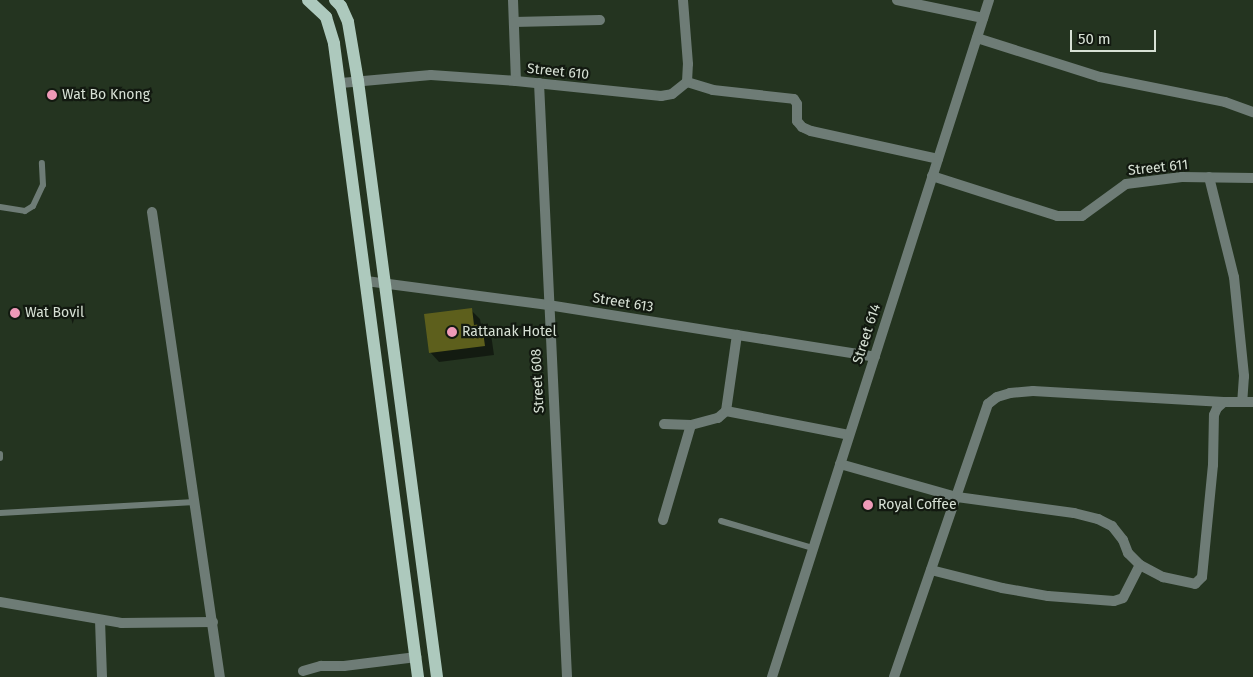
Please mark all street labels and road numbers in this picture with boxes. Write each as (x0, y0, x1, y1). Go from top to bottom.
street label: Street 610 (526, 60, 590, 84)
street label: Street 611 (1127, 156, 1189, 180)
street label: Street 613 (591, 290, 655, 316)
street label: Street 614 (849, 302, 885, 366)
street label: Street 608 (528, 348, 548, 414)

